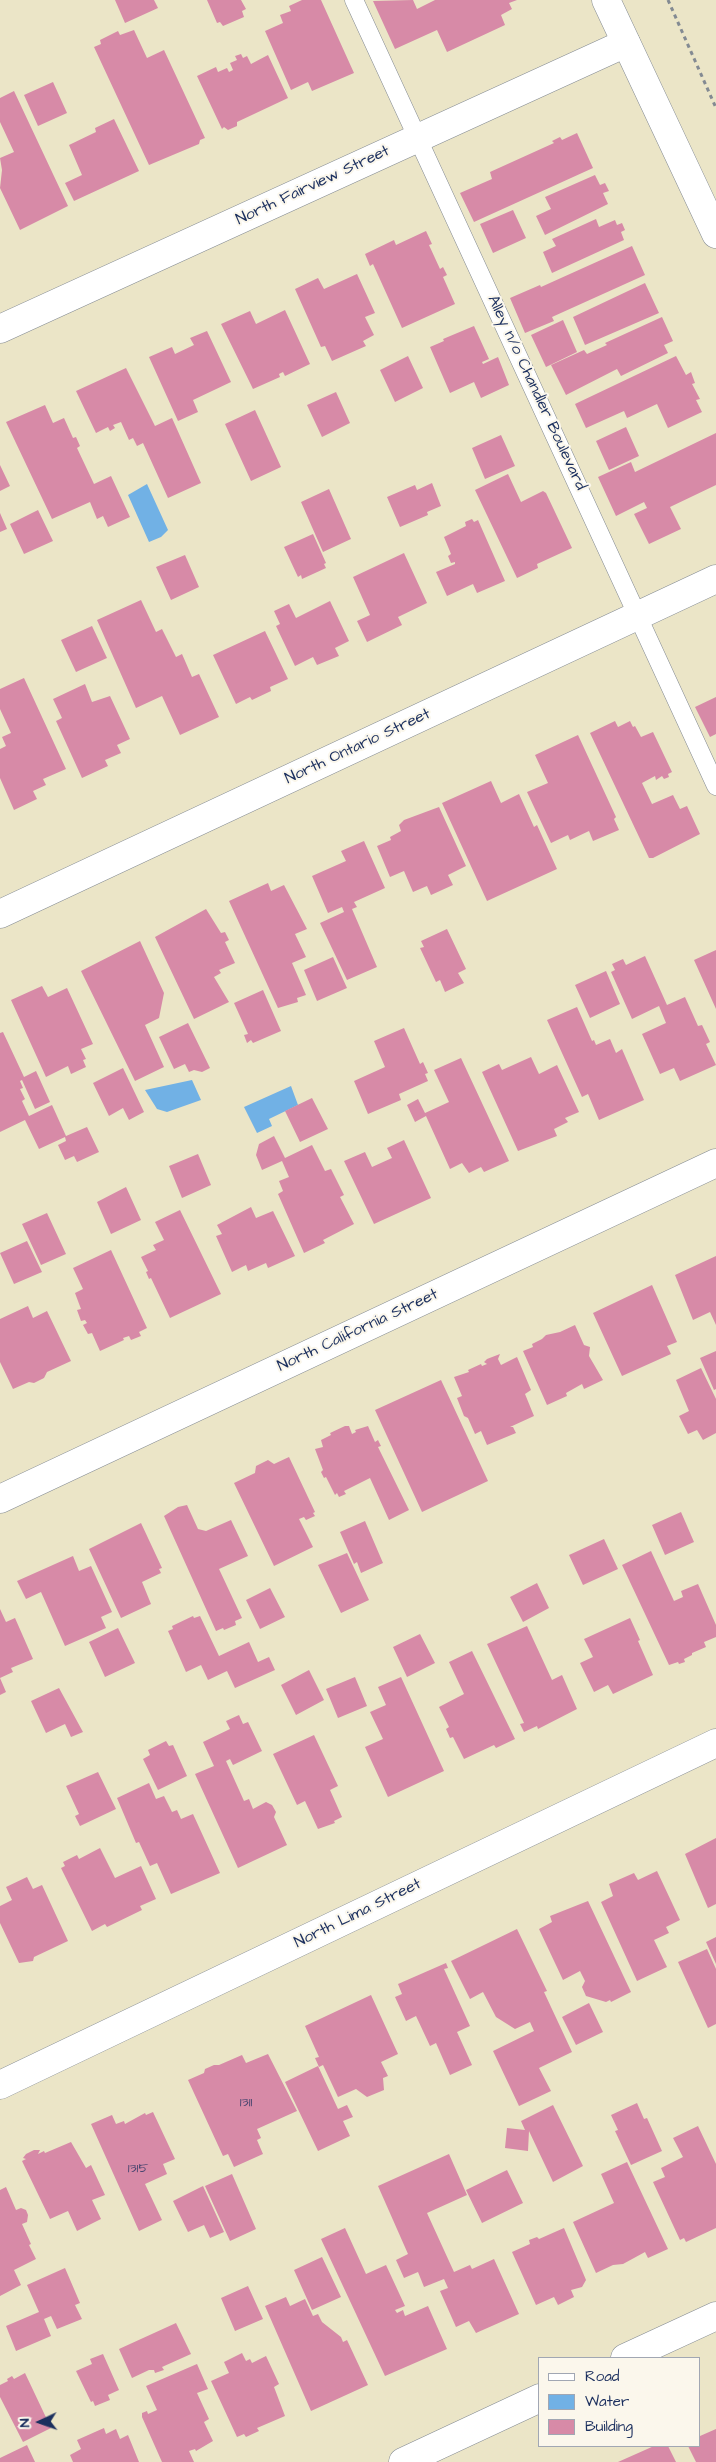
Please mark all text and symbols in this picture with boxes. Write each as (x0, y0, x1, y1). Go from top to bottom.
street label: North Fairview Street (233, 142, 393, 230)
street label: Alley n/o Chandler Boulevard (482, 292, 590, 494)
street label: North Ontario Street (282, 705, 434, 789)
street label: North California Street (275, 1285, 441, 1377)
street label: North Lima Street (292, 1875, 424, 1953)
house number: 1311 (240, 2095, 252, 2111)
house number: 1315 (128, 2161, 148, 2177)
legend (538, 2357, 701, 2447)
text: Road (585, 2366, 619, 2387)
text: Water (585, 2391, 629, 2412)
north arrow (15, 2397, 65, 2447)
text: Building (585, 2416, 633, 2437)
text: N (15, 2418, 35, 2428)

